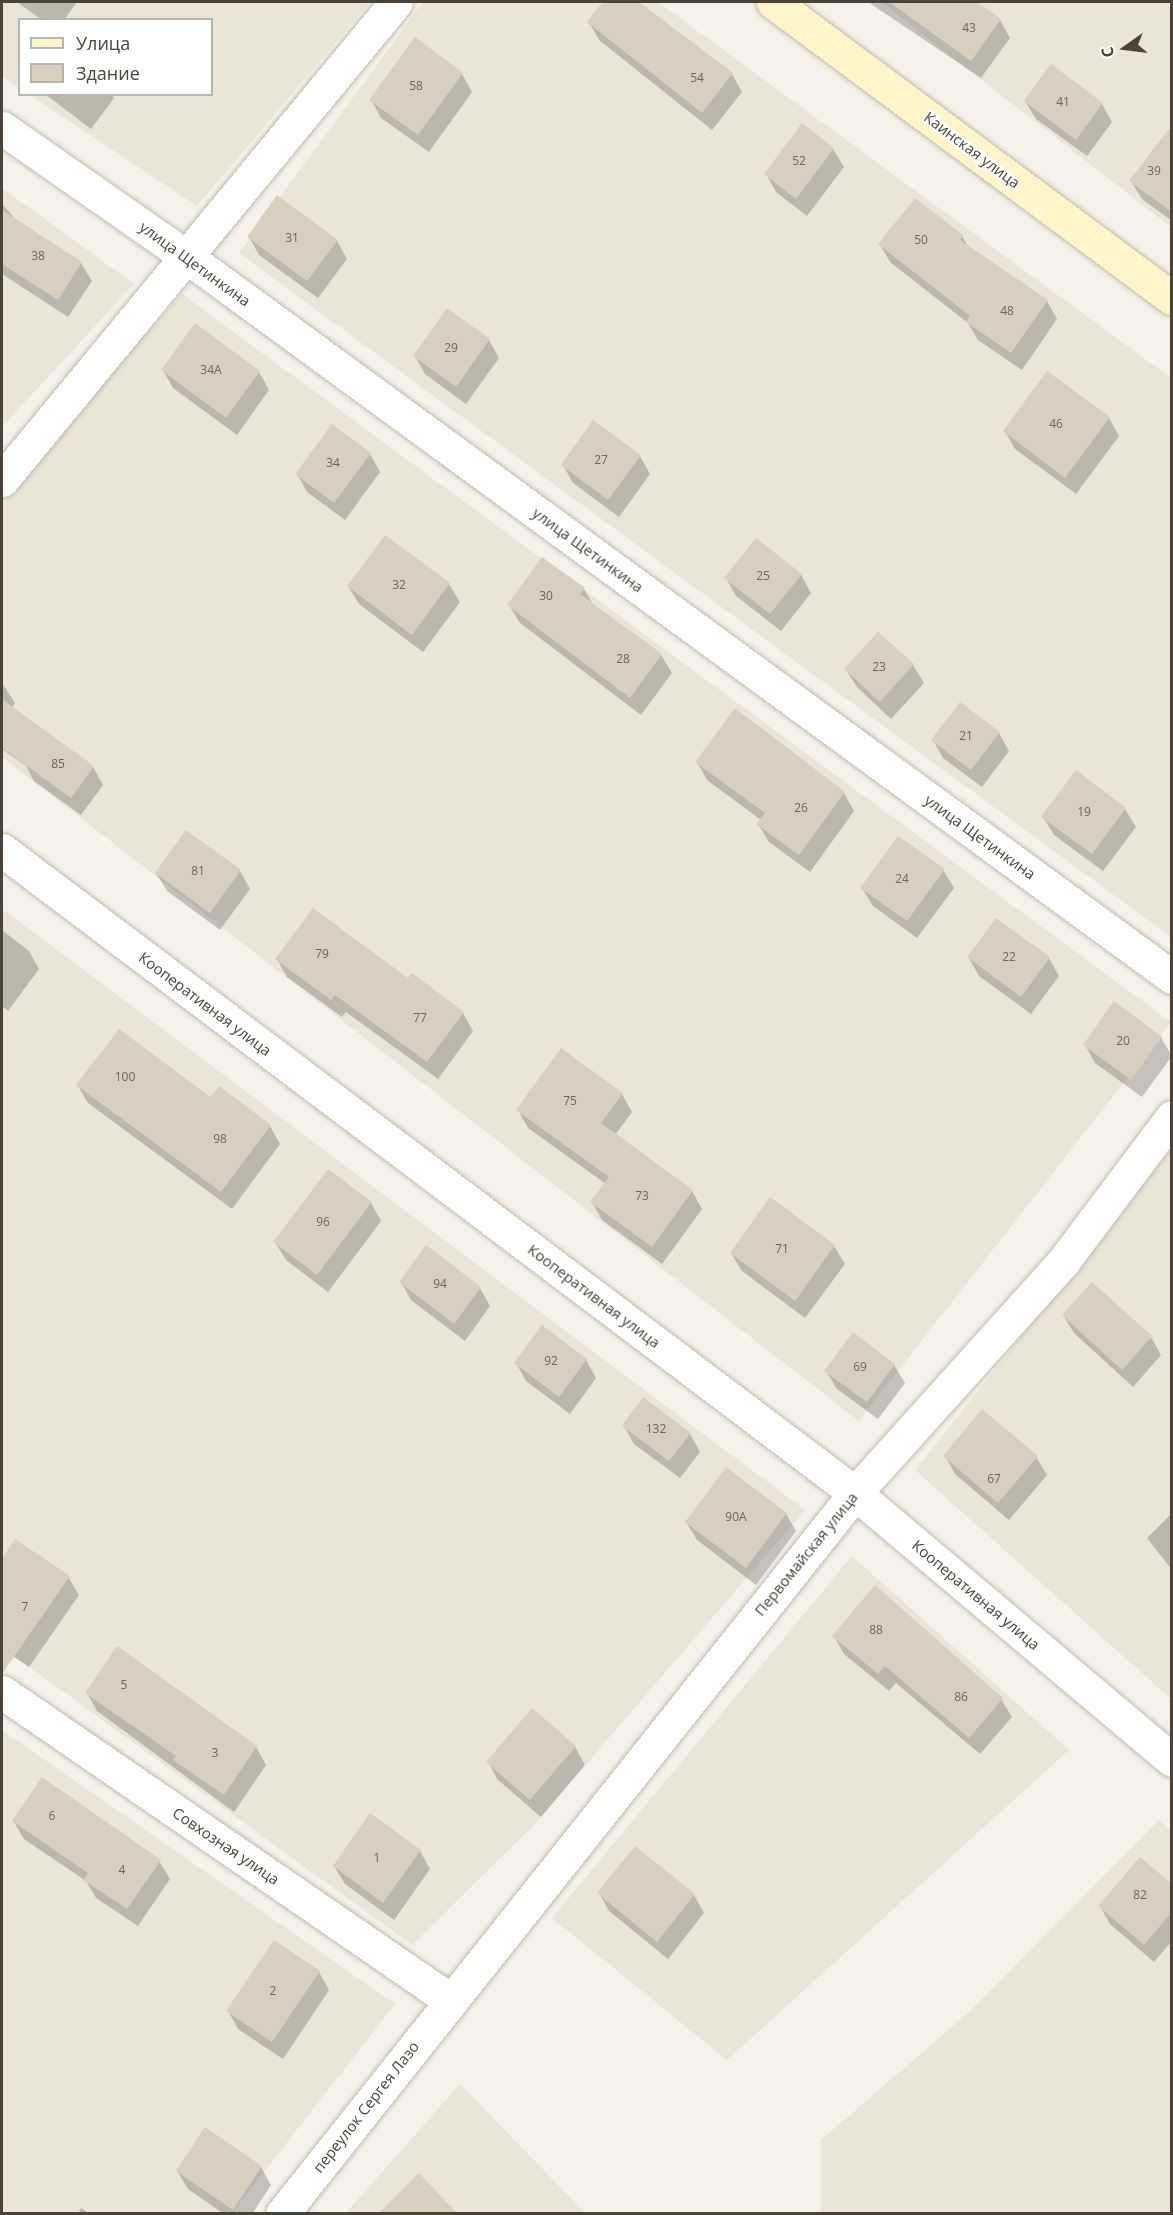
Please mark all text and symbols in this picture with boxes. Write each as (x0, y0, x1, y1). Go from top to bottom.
legend (18, 18, 213, 96)
north arrow (1095, 18, 1155, 78)
house number: 43 (962, 21, 976, 35)
text: Улица (76, 31, 130, 55)
text: С (1096, 45, 1119, 60)
text: Здание (76, 61, 140, 85)
house number: 54 (690, 71, 704, 85)
house number: 58 (409, 79, 423, 93)
house number: 41 (1056, 95, 1070, 109)
street label: Каинская улица (921, 108, 1023, 192)
house number: 52 (792, 154, 806, 168)
house number: 39 (1147, 164, 1161, 178)
street label: улица Щетинкина (136, 218, 254, 310)
house number: 31 (285, 231, 299, 245)
house number: 50 (914, 233, 928, 247)
house number: 38 (31, 249, 45, 263)
house number: 48 (1000, 304, 1014, 318)
house number: 29 (444, 341, 458, 355)
house number: 34А (200, 363, 222, 377)
house number: 46 (1049, 417, 1063, 431)
house number: 27 (594, 453, 608, 467)
house number: 34 (326, 456, 340, 470)
street label: улица Щетинкина (529, 504, 647, 596)
house number: 25 (756, 569, 770, 583)
house number: 32 (392, 578, 406, 592)
house number: 30 (539, 589, 553, 603)
house number: 28 (616, 652, 630, 666)
house number: 23 (872, 660, 886, 674)
house number: 21 (959, 729, 973, 743)
house number: 85 (51, 757, 65, 771)
street label: улица Щетинкина (921, 791, 1039, 883)
house number: 26 (794, 801, 808, 815)
house number: 19 (1077, 805, 1091, 819)
house number: 81 (191, 864, 205, 878)
house number: 24 (895, 872, 909, 886)
house number: 79 (315, 947, 329, 961)
street label: Кооперативная улица (135, 948, 275, 1060)
house number: 22 (1002, 950, 1016, 964)
house number: 77 (413, 1011, 427, 1025)
house number: 20 (1116, 1034, 1130, 1048)
house number: 100 (115, 1070, 135, 1084)
house number: 75 (563, 1094, 577, 1108)
house number: 98 (213, 1132, 227, 1146)
house number: 73 (635, 1189, 649, 1203)
house number: 96 (316, 1215, 330, 1229)
street label: Кооперативная улица (524, 1240, 664, 1352)
house number: 71 (775, 1242, 789, 1256)
house number: 94 (433, 1277, 447, 1291)
house number: 92 (544, 1354, 558, 1368)
house number: 69 (853, 1360, 867, 1374)
house number: 132 (646, 1422, 666, 1436)
house number: 67 (987, 1472, 1001, 1486)
street label: Первомайская улица (751, 1489, 861, 1619)
house number: 90А (725, 1510, 747, 1524)
street label: Кооперативная улица (909, 1536, 1043, 1654)
house number: 7 (22, 1600, 28, 1614)
house number: 88 (869, 1623, 883, 1637)
house number: 5 (121, 1678, 127, 1692)
house number: 86 (954, 1690, 968, 1704)
house number: 3 (212, 1746, 218, 1760)
street label: Совхозная улица (169, 1804, 283, 1888)
house number: 6 (49, 1809, 55, 1823)
house number: 1 (374, 1851, 380, 1865)
house number: 4 (119, 1863, 125, 1877)
house number: 82 (1133, 1888, 1147, 1902)
house number: 2 (270, 1984, 276, 1998)
street label: переулок Сергея Лазо (309, 2038, 423, 2176)

